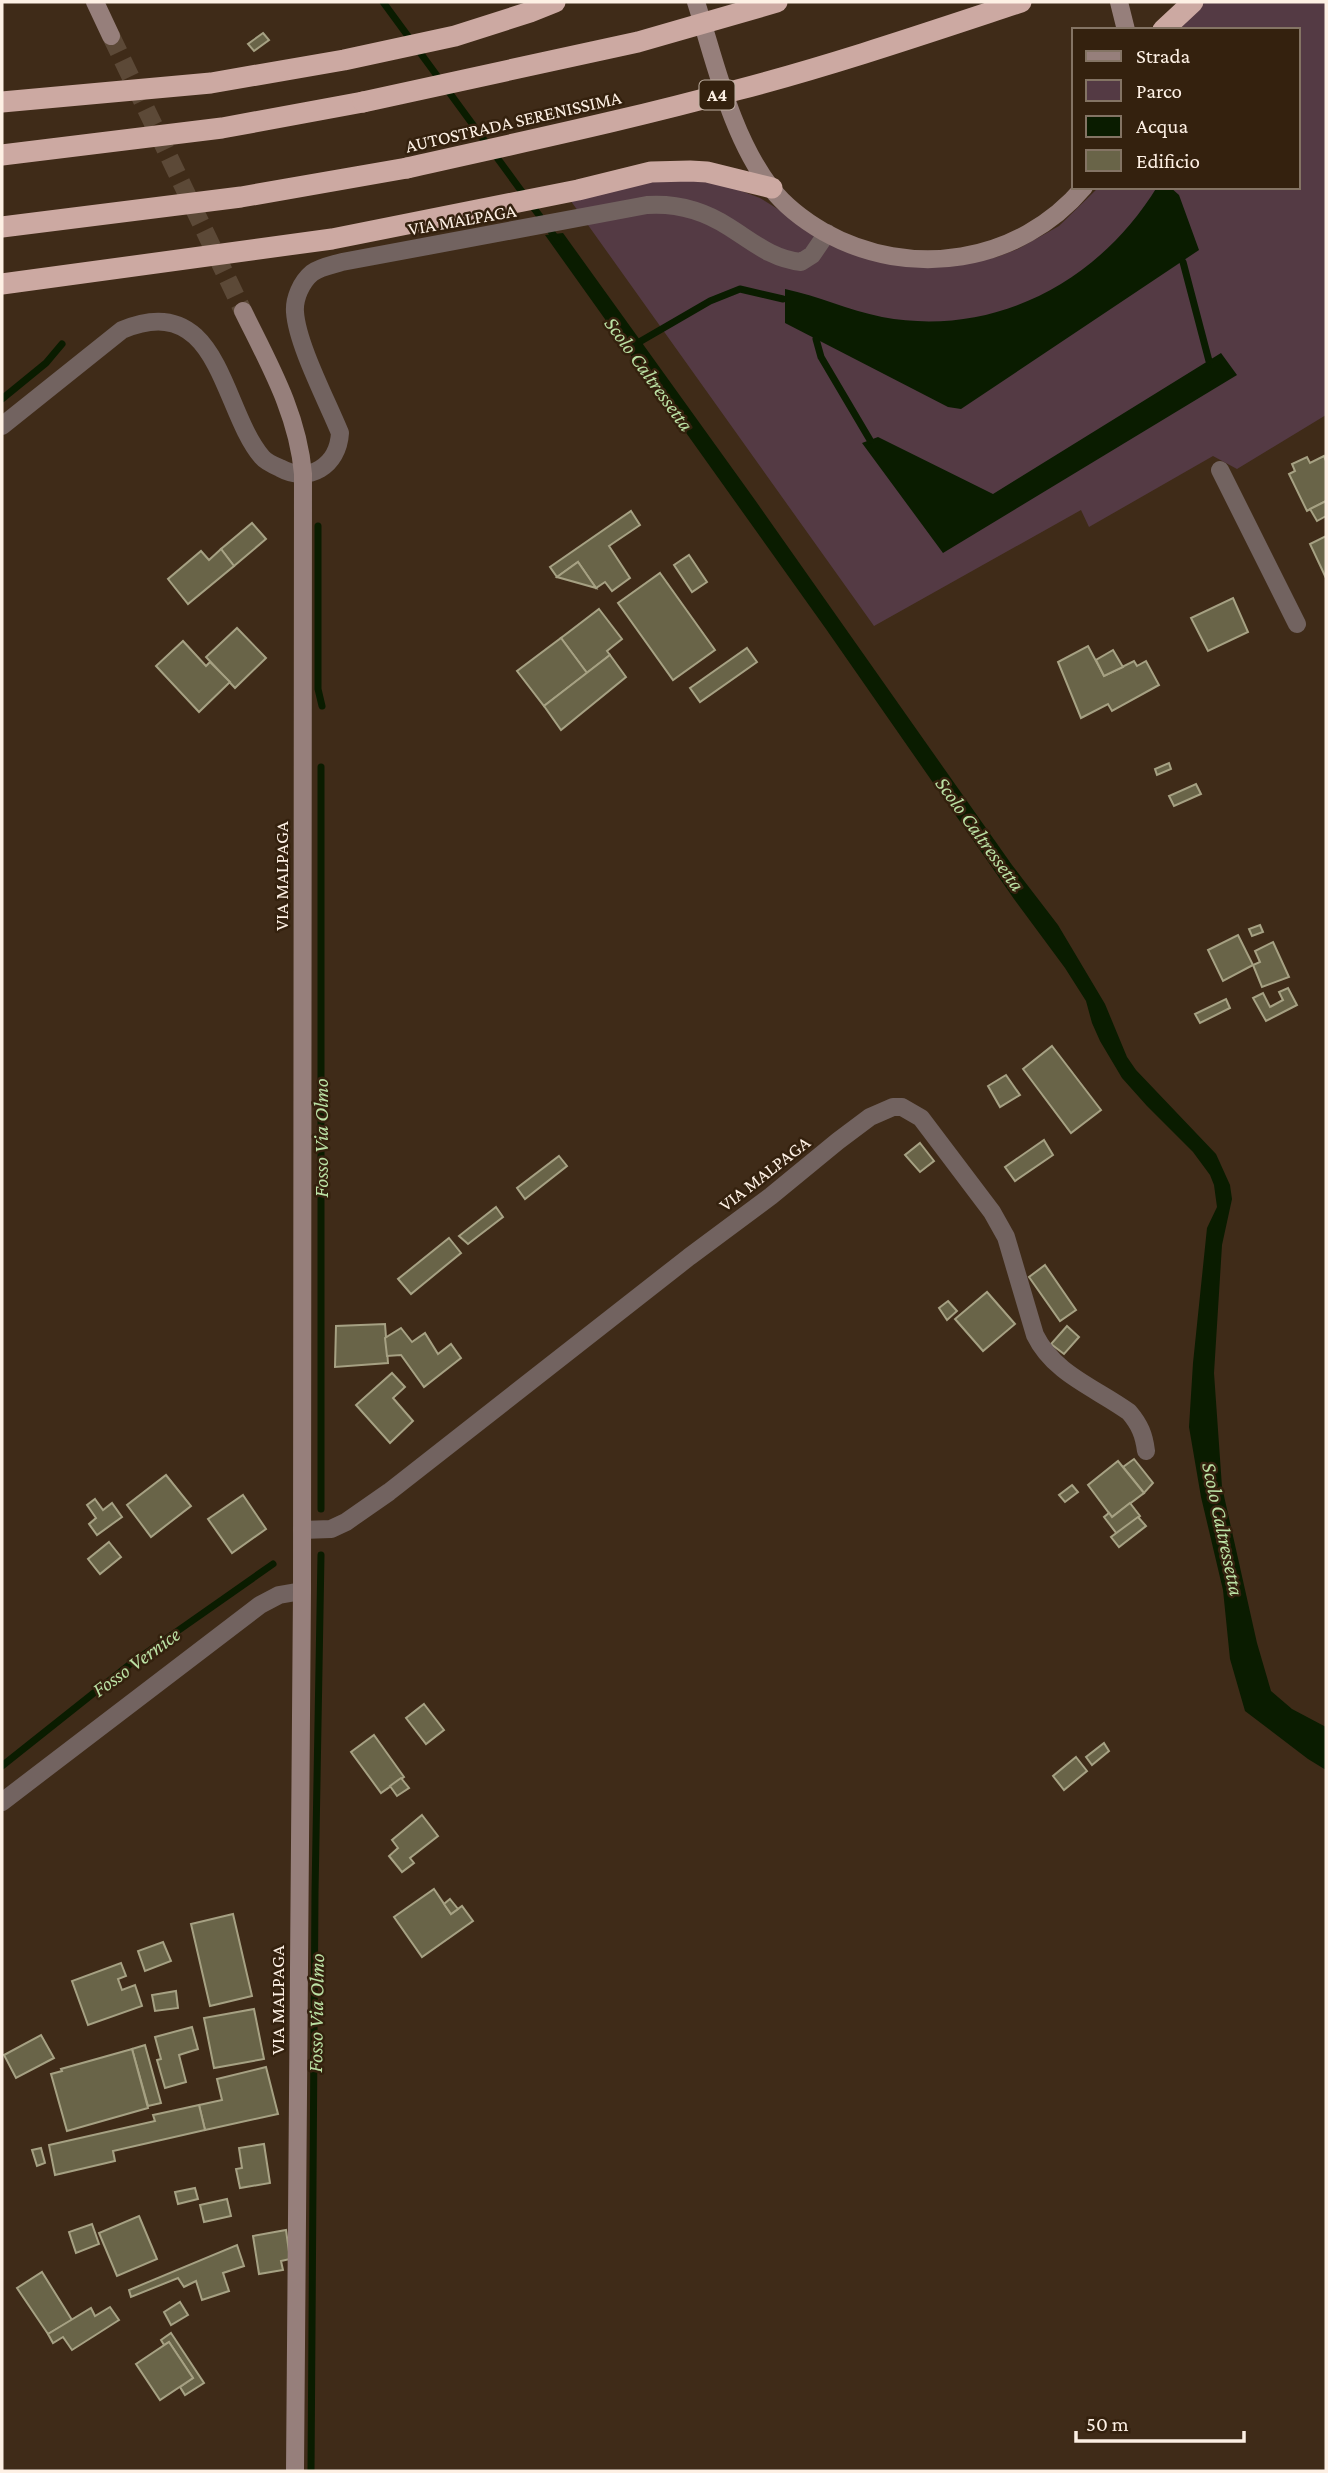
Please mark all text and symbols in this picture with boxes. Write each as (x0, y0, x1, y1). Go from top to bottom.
legend (1072, 28, 1300, 189)
text: Strada (1136, 44, 1191, 68)
text: Parco (1136, 79, 1182, 103)
road number: A4 (700, 80, 734, 110)
street label: AUTOSTRADA SERENISSIMA (403, 86, 623, 157)
text: Acqua (1136, 114, 1188, 138)
text: Edificio (1136, 149, 1200, 173)
street label: VIA MALPAGA (406, 200, 518, 239)
water label: Scolo Caltressetta (599, 312, 699, 436)
water label: Scolo Caltressetta (930, 772, 1030, 896)
street label: VIA MALPAGA (271, 821, 292, 931)
water label: Fosso Via Olmo (309, 1078, 333, 1198)
street label: VIA MALPAGA (715, 1131, 814, 1215)
water label: Scolo Caltressetta (1197, 1460, 1249, 1598)
water label: Fosso Vernice (87, 1622, 185, 1702)
street label: VIA MALPAGA (267, 1945, 288, 2055)
water label: Fosso Via Olmo (303, 1953, 329, 2073)
scale bar (1076, 2400, 1244, 2444)
text: 50 m (1086, 2412, 1129, 2436)

